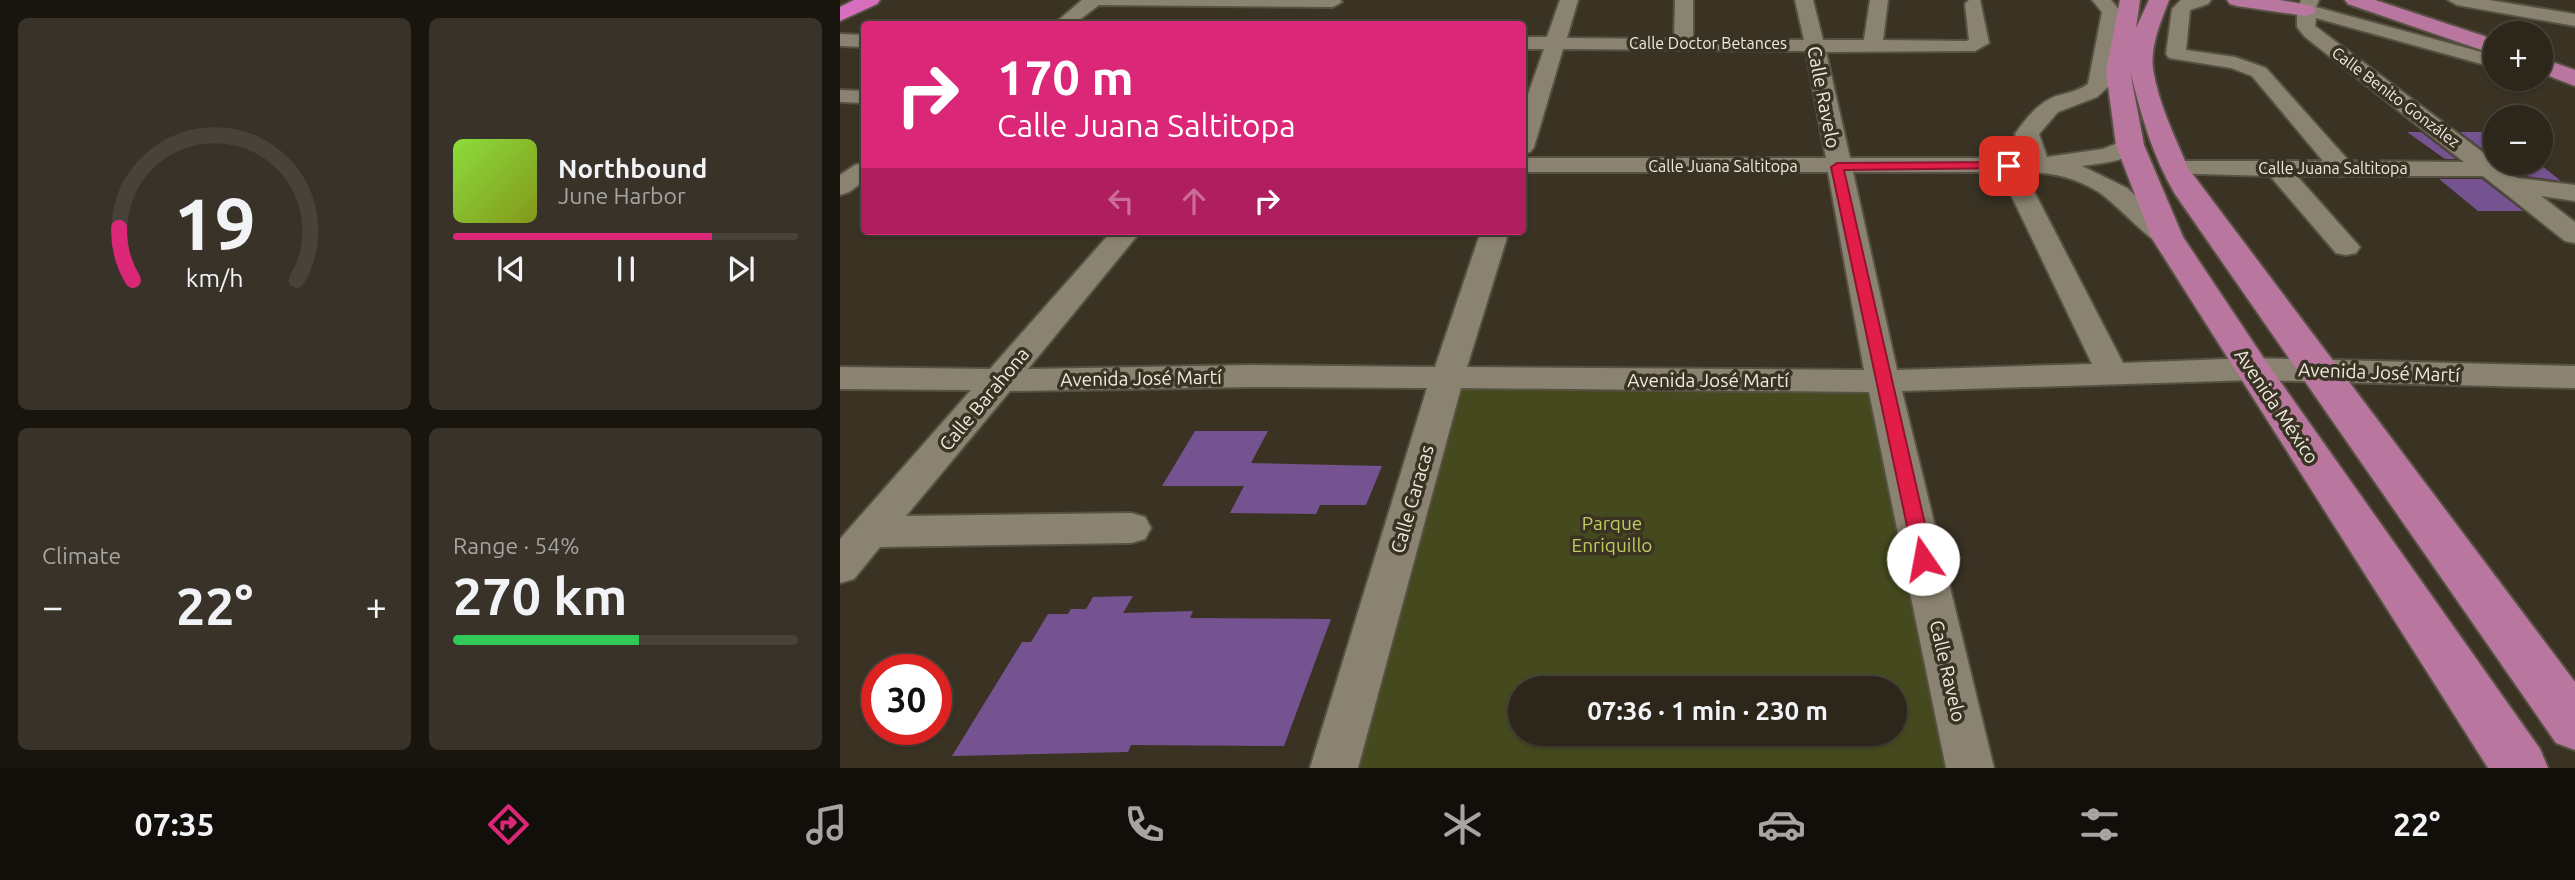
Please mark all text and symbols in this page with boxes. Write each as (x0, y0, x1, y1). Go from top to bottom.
map controls (2483, 21, 2553, 175)
button: + (2483, 21, 2553, 91)
street label: Calle Doctor Betances (1629, 34, 1787, 52)
street label: Calle Benito González (2329, 43, 2463, 151)
street label: Calle Ravelo (1803, 44, 1845, 150)
icon: right (882, 49, 973, 140)
text: 170 m (997, 49, 1134, 104)
button: − (2483, 105, 2553, 175)
text: Calle Juana Saltitopa (997, 107, 1296, 143)
pin (1979, 136, 2039, 196)
icon: arrive (1990, 147, 2028, 185)
text: Northbound (558, 154, 707, 183)
street label: Calle Juana Saltitopa (1648, 157, 1798, 175)
street label: Calle Juana Saltitopa (2258, 159, 2408, 177)
text: 19 (173, 182, 256, 264)
icon: left (1102, 182, 1140, 220)
icon: ahead (1175, 182, 1213, 220)
icon: right (1248, 182, 1286, 220)
text: June Harbor (558, 183, 686, 208)
icon: previous (492, 250, 530, 288)
icon: pause (607, 250, 645, 288)
icon: next (722, 250, 760, 288)
text: km/h (186, 264, 243, 292)
street label: Calle Barahona (935, 343, 1033, 455)
street label: Avenida México (2231, 344, 2323, 468)
street label: Avenida José Martí (2298, 358, 2461, 386)
street label: Avenida José Martí (1060, 366, 1222, 390)
street label: Avenida José Martí (1627, 369, 1789, 391)
street label: Calle Caracas (1386, 442, 1438, 556)
park label: Parque Enriquillo (1572, 512, 1652, 556)
position arrow (1886, 522, 1960, 596)
text: Range · 54% (453, 533, 580, 558)
text: Climate (42, 543, 121, 568)
text: 270 km (453, 567, 627, 625)
text: 22° (176, 577, 253, 635)
text: − (42, 585, 63, 627)
text: + (366, 585, 387, 627)
street label: Calle Ravelo (1926, 618, 1970, 724)
speed limit sign: 30 (861, 654, 952, 745)
text: 07:36 · 1 min · 230 m (1587, 696, 1828, 725)
icon: directions (484, 800, 533, 849)
icon: music (802, 800, 851, 849)
icon: phone (1120, 800, 1169, 849)
icon: climate (1438, 800, 1487, 849)
icon: car (1757, 800, 1806, 849)
icon: filters (2075, 800, 2124, 849)
text: 07:35 (135, 806, 215, 842)
text: 22° (2393, 806, 2440, 842)

